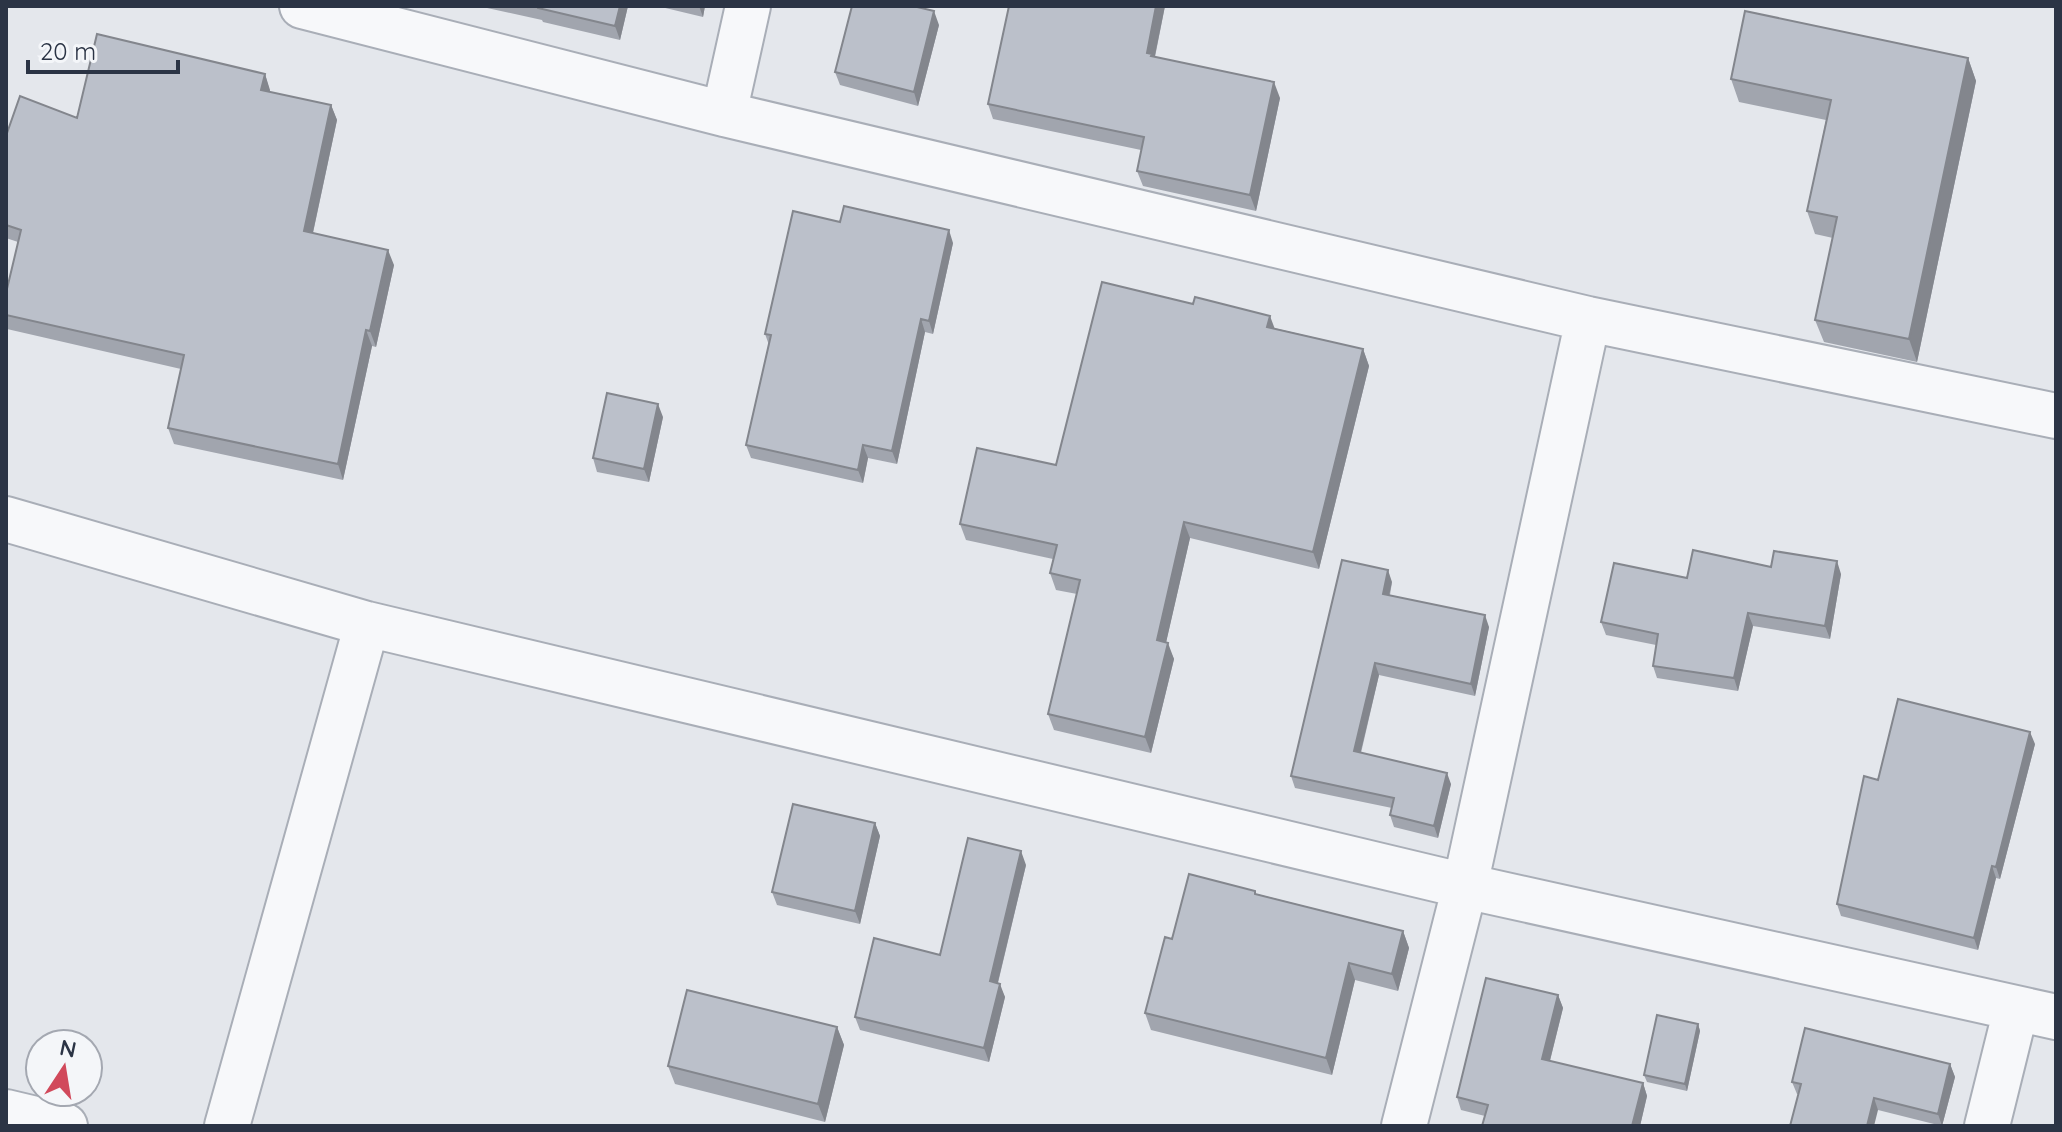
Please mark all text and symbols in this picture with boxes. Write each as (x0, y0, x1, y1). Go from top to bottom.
scale bar (28, 24, 178, 74)
text: 20 m (40, 36, 96, 66)
north arrow (24, 1028, 104, 1108)
text: N (57, 1033, 79, 1064)

